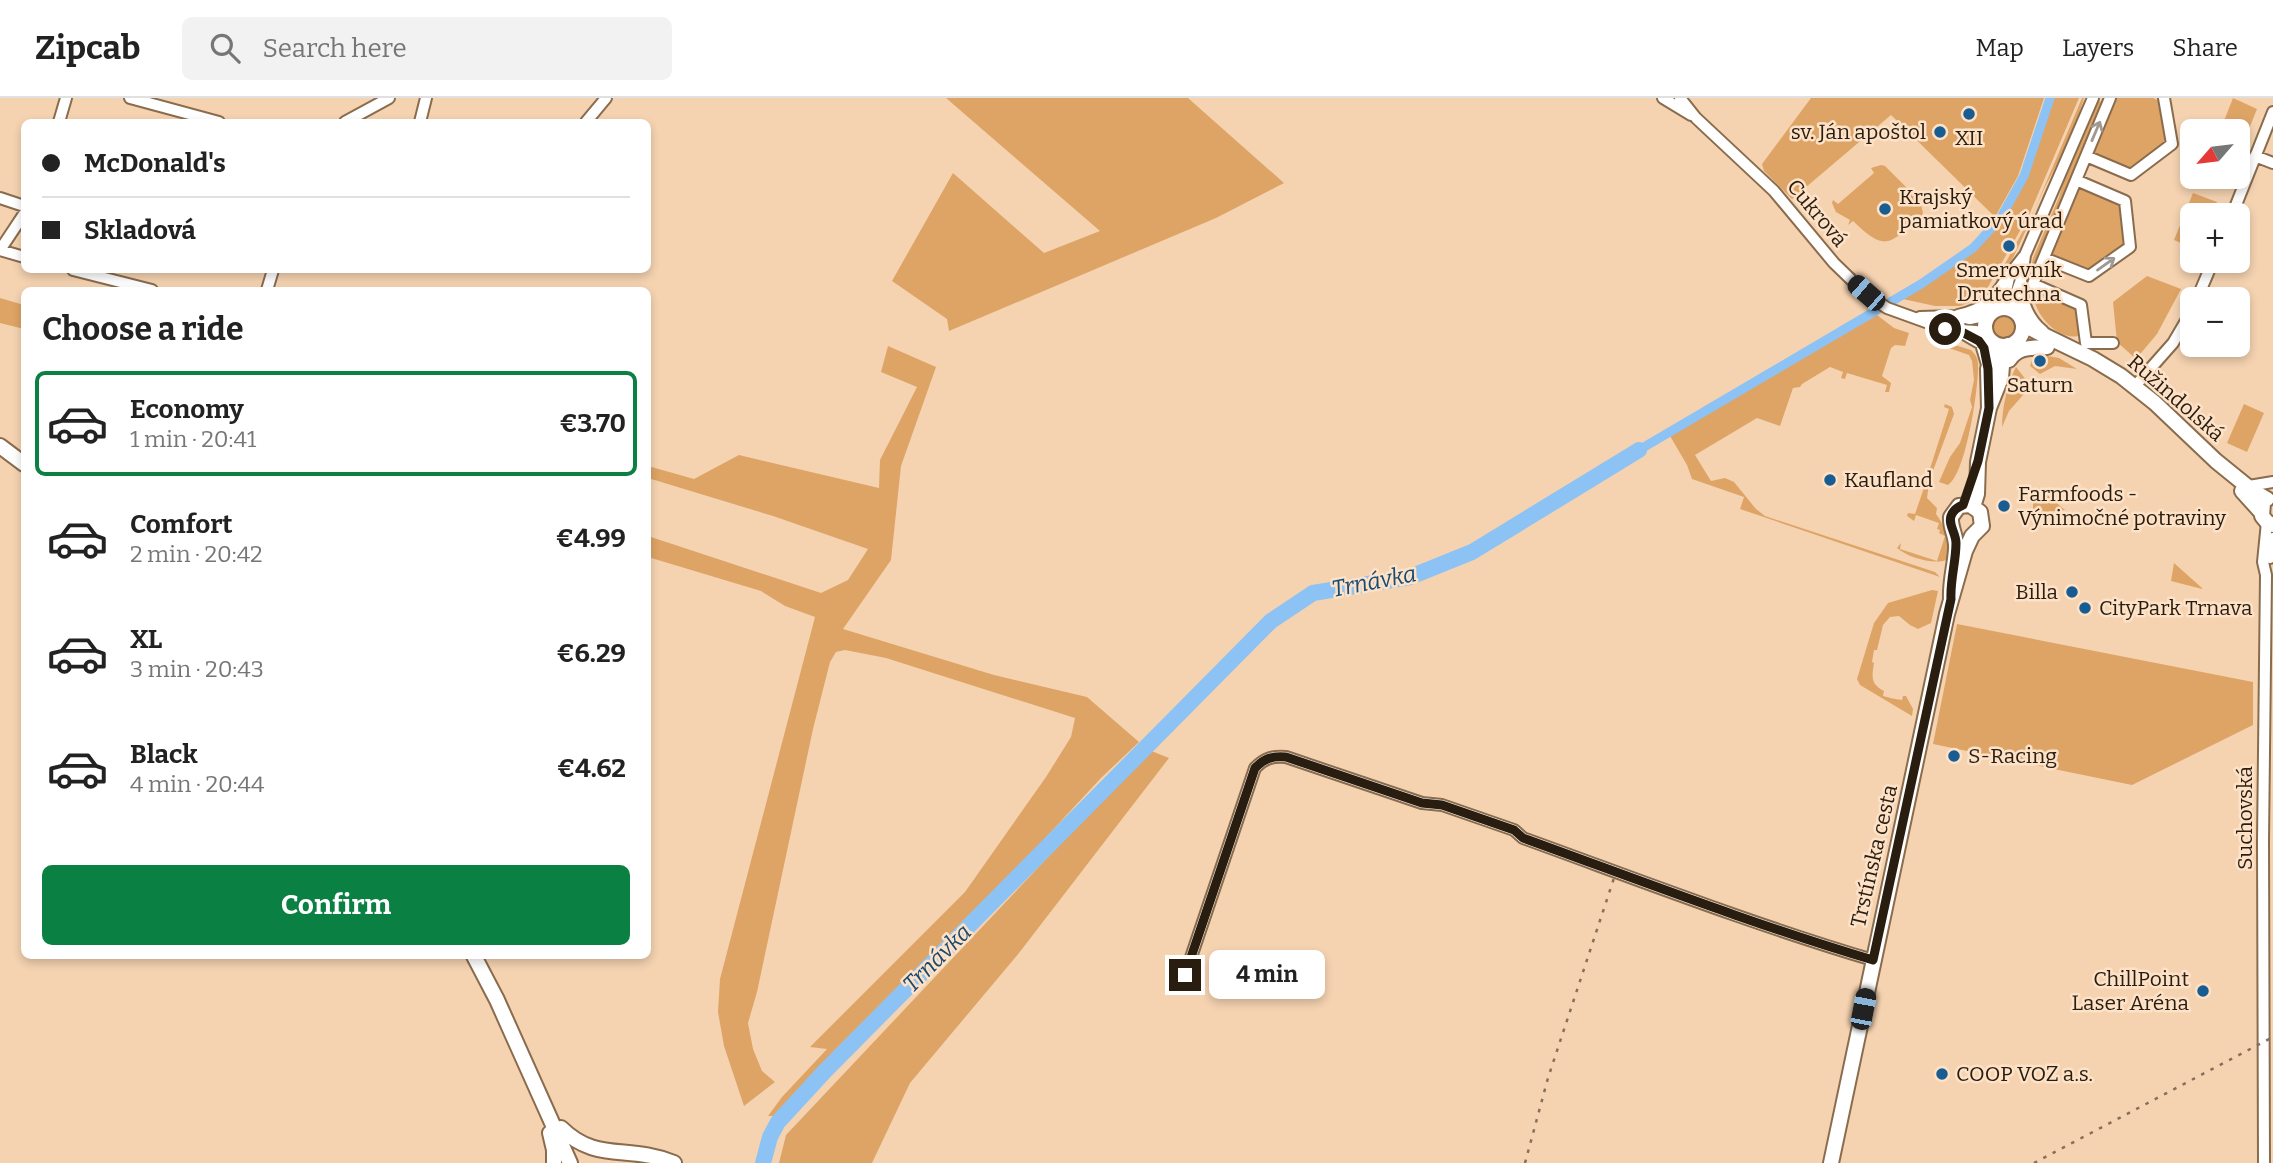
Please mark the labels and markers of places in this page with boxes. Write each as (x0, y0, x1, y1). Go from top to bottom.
marker: XII (1961, 106, 1977, 122)
place label: sv. Ján apoštol (1791, 119, 1926, 145)
marker: sv. Ján apoštol (1932, 124, 1948, 140)
place label: XII (1955, 125, 1983, 151)
place label: Krajský pamiatkový úrad (1899, 184, 2063, 234)
marker: Krajský pamiatkový úrad (1877, 201, 1893, 217)
marker: Smerovník Drutechna (2001, 238, 2017, 254)
place label: Smerovník Drutechna (1956, 257, 2062, 307)
marker: Saturn (2032, 353, 2048, 369)
place label: Saturn (2007, 372, 2073, 398)
place label: Kaufland (1844, 467, 1933, 493)
marker: Kaufland (1822, 472, 1838, 488)
place label: Farmfoods - Výnimočné potraviny (2018, 481, 2227, 531)
marker: Farmfoods - Výnimočné potraviny (1996, 498, 2012, 514)
place label: Billa (2015, 579, 2059, 605)
marker: Billa (2064, 584, 2080, 600)
place label: CityPark Trnava (2099, 595, 2253, 621)
marker: CityPark Trnava (2077, 600, 2093, 616)
place label: S-Racing (1968, 743, 2057, 769)
marker: S-Racing (1946, 748, 1962, 764)
place label: ChillPoint Laser Aréna (2072, 966, 2189, 1016)
marker: ChillPoint Laser Aréna (2195, 983, 2211, 999)
place label: COOP VOZ a.s. (1956, 1061, 2093, 1087)
marker: COOP VOZ a.s. (1934, 1066, 1950, 1082)

